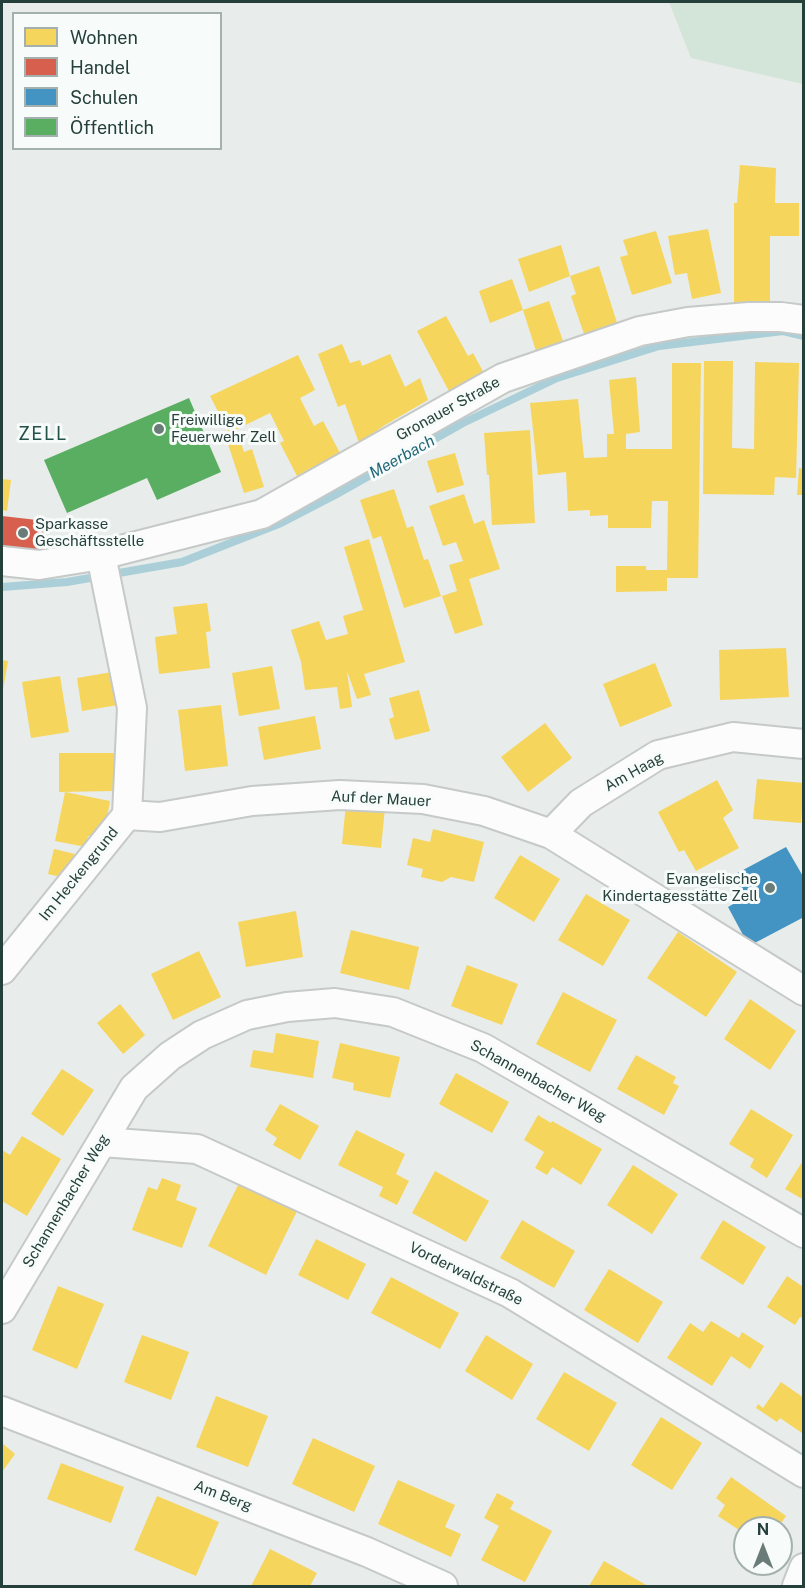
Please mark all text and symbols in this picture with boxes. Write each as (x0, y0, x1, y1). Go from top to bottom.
legend (12, 12, 222, 150)
text: Wohnen (70, 27, 138, 48)
text: Handel (70, 57, 130, 78)
text: Schulen (70, 87, 138, 108)
text: Öffentlich (70, 117, 154, 138)
street label: Gronauer Straße (393, 373, 503, 445)
place label: Freiwillige Feuerwehr Zell (171, 411, 276, 446)
marker: Freiwillige Feuerwehr Zell (152, 422, 166, 436)
district label: ZELL (18, 423, 68, 445)
water label: Meerbach (366, 431, 438, 483)
place label: Sparkasse Geschäftsstelle (35, 515, 144, 550)
marker: Sparkasse Geschäftsstelle (16, 526, 30, 540)
street label: Am Haag (601, 748, 667, 796)
street label: Auf der Mauer (330, 787, 432, 811)
street label: Im Heckengrund (36, 823, 122, 925)
place label: Evangelische Kindertagesstätte Zell (602, 870, 758, 905)
marker: Evangelische Kindertagesstätte Zell (763, 881, 777, 895)
street label: Schannenbacher Weg (467, 1036, 609, 1126)
street label: Schannenbacher Weg (19, 1131, 113, 1271)
street label: Vorderwaldstraße (406, 1239, 526, 1309)
street label: Am Berg (191, 1477, 255, 1515)
north arrow (733, 1516, 793, 1576)
text: N (757, 1520, 769, 1539)

